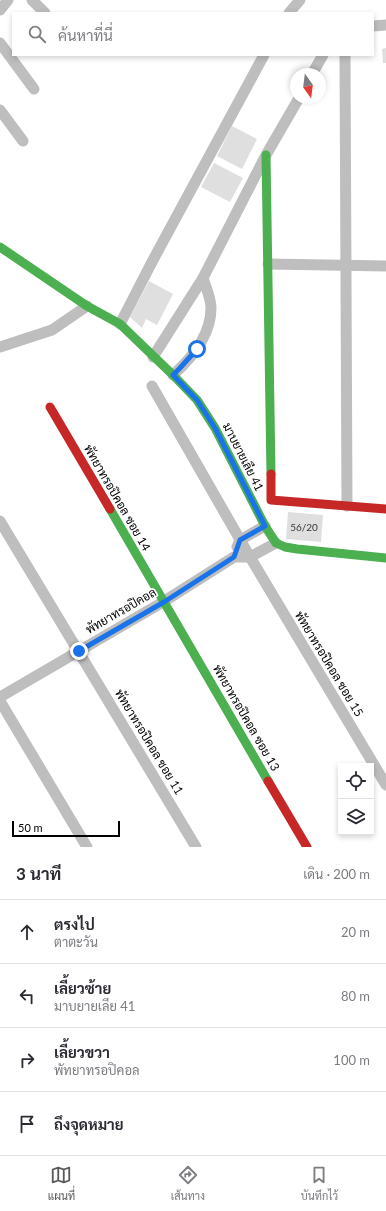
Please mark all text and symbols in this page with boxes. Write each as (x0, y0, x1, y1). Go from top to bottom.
search box (12, 12, 374, 56)
icon: search (26, 23, 48, 45)
text: ค้นหาที่นี่ (58, 26, 113, 44)
north arrow (290, 68, 326, 104)
route start (188, 340, 206, 358)
street label: มาบยายเลีย 41 (220, 420, 267, 494)
street label: พัทยาทรอปิคอล ซอย 14 (81, 442, 154, 554)
house number: 56/20 (290, 521, 318, 533)
street label: พัทยาทรอปิคอล (83, 584, 159, 637)
street label: พัทยาทรอปิคอล ซอย 15 (292, 608, 367, 719)
route end (70, 642, 88, 660)
street label: พัทยาทรอปิคอล ซอย 13 (210, 662, 283, 774)
street label: พัทยาทรอปิคอล ซอย 11 (112, 686, 187, 797)
map controls (338, 763, 374, 835)
button: locate (338, 763, 374, 799)
button: layers (338, 799, 374, 835)
scale bar (12, 819, 120, 838)
text: 50 m (18, 821, 43, 834)
text: 3 นาที (16, 863, 61, 884)
text: เดิน · 200 m (303, 866, 370, 882)
text: ตรงไป (54, 915, 95, 933)
icon: ahead (16, 921, 38, 943)
text: 20 m (341, 924, 370, 940)
text: ตาตะวัน (54, 934, 98, 950)
text: เลี้ยวซ้าย (54, 979, 111, 997)
icon: left (16, 985, 38, 1007)
text: 80 m (341, 988, 370, 1004)
text: มาบยายเลีย 41 (54, 998, 135, 1014)
text: เลี้ยวขวา (54, 1043, 110, 1061)
icon: right (16, 1049, 38, 1071)
text: 100 m (333, 1052, 370, 1068)
text: พัทยาทรอปิคอล (54, 1062, 140, 1078)
icon: arrive (16, 1113, 38, 1135)
text: ถึงจุดหมาย (54, 1115, 124, 1133)
tab: แผนที่ (48, 1164, 75, 1203)
tab: เส้นทาง (171, 1164, 205, 1203)
tab: บันทึกไว้ (301, 1164, 338, 1203)

